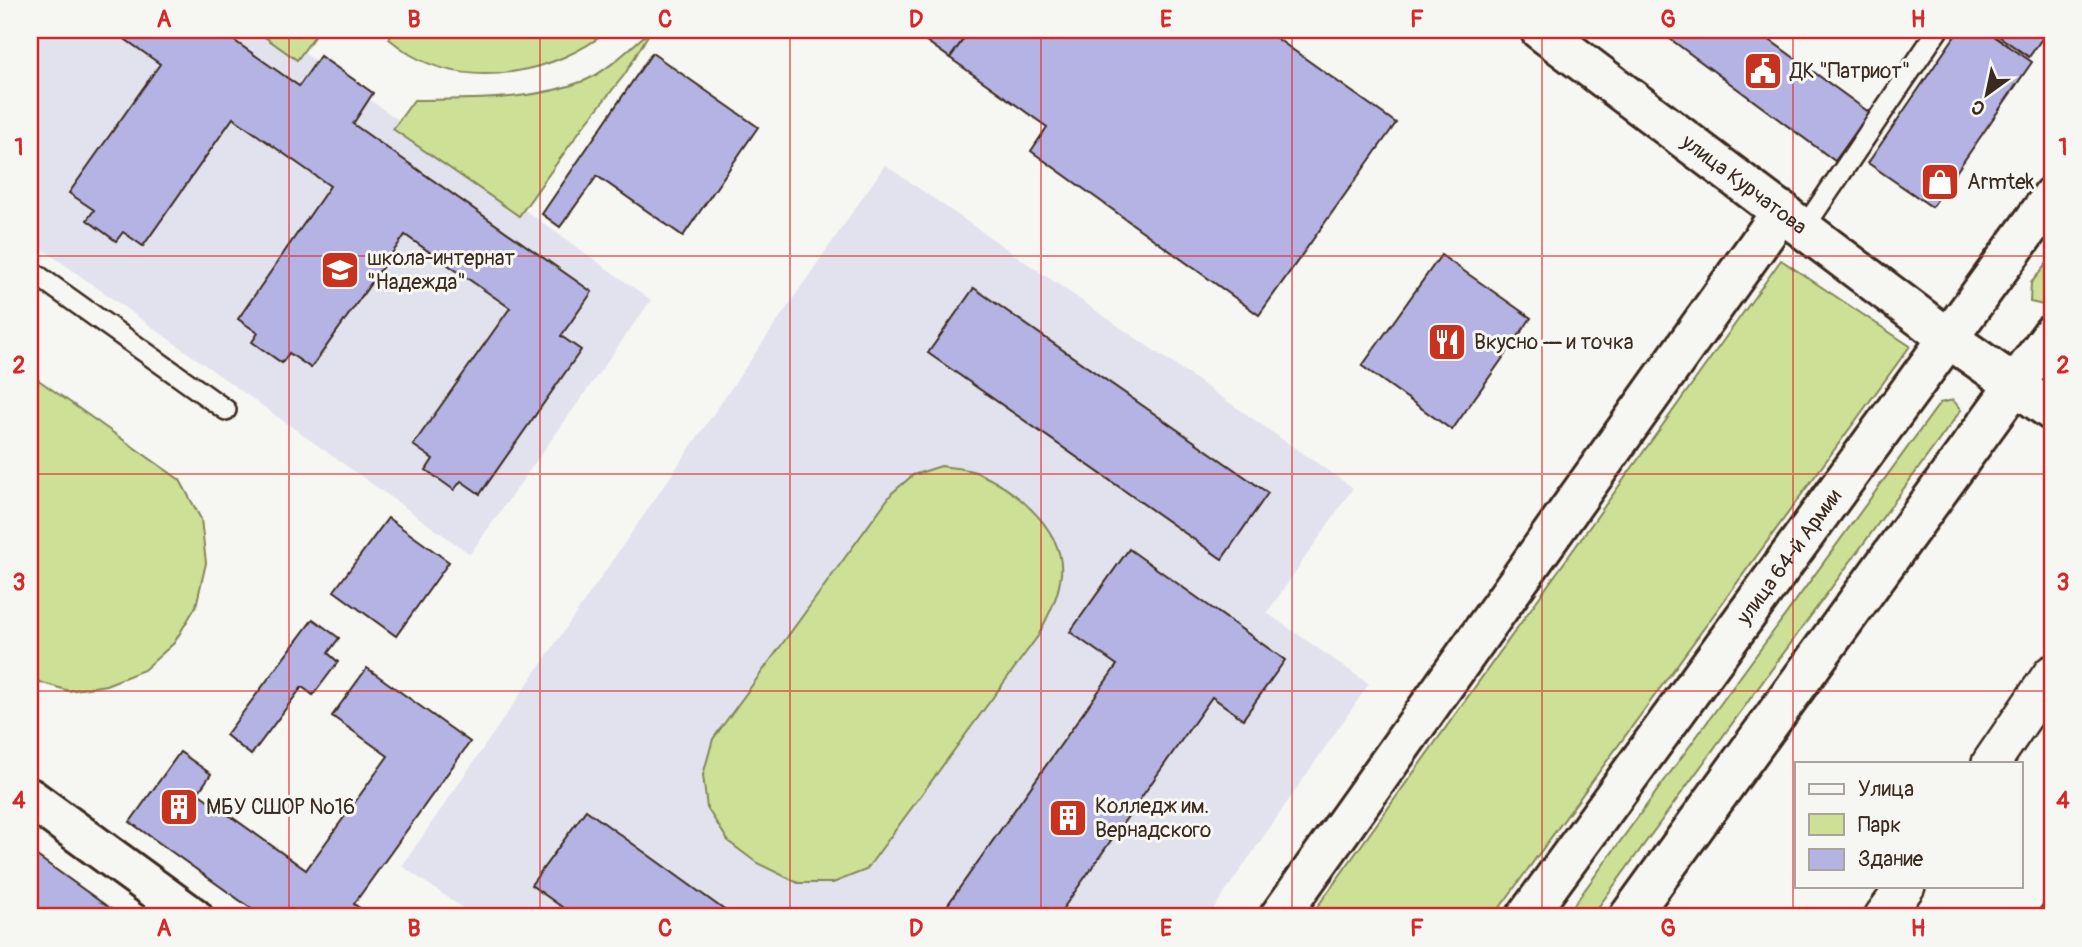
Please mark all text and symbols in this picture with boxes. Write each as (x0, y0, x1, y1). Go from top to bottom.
text: A (157, 5, 172, 34)
text: B (407, 5, 421, 34)
text: C (658, 5, 672, 34)
text: D (909, 5, 923, 34)
text: E (1160, 5, 1172, 34)
text: F (1410, 5, 1424, 34)
text: G (1660, 5, 1676, 34)
text: H (1911, 5, 1925, 34)
public building icon: ДК "Патриот" (1742, 50, 1784, 92)
place label: ДК "Патриот" (1789, 58, 1910, 85)
north arrow (1952, 60, 2022, 130)
text: С (1967, 94, 1990, 121)
street label: улица Курчатова (1675, 128, 1812, 241)
text: 1 (15, 133, 24, 162)
text: 1 (2059, 133, 2068, 162)
shop icon: Armtek (1919, 161, 1961, 203)
place label: Armtek (1967, 169, 2035, 196)
place label: школа-интернат "Надежда" (367, 245, 516, 296)
school or university icon: школа-интернат "Надежда" (319, 249, 361, 291)
restaurant icon: Вкусно — и точка (1426, 321, 1468, 363)
place label: Вкусно — и точка (1474, 329, 1634, 356)
text: 2 (13, 351, 26, 380)
text: 2 (2057, 351, 2070, 380)
street label: улица 64-й Армии (1730, 484, 1848, 631)
text: 3 (13, 568, 25, 597)
text: 3 (2057, 568, 2069, 597)
legend (1795, 762, 2022, 888)
text: Улица (1858, 776, 1914, 803)
text: 4 (12, 786, 26, 815)
building icon: МБУ СШОР №16 (158, 786, 200, 828)
text: 4 (2056, 786, 2070, 815)
place label: Колледж им. Вернадского (1095, 793, 1211, 844)
place label: МБУ СШОР №16 (206, 794, 355, 821)
building icon: Колледж им. Вернадского (1047, 797, 1089, 839)
text: Парк (1858, 812, 1901, 839)
text: Здание (1858, 846, 1924, 873)
text: A (157, 914, 172, 943)
text: B (407, 914, 421, 943)
text: C (658, 914, 672, 943)
text: D (909, 914, 923, 943)
text: E (1160, 914, 1172, 943)
text: F (1410, 914, 1424, 943)
text: G (1660, 914, 1676, 943)
text: H (1911, 914, 1925, 943)

